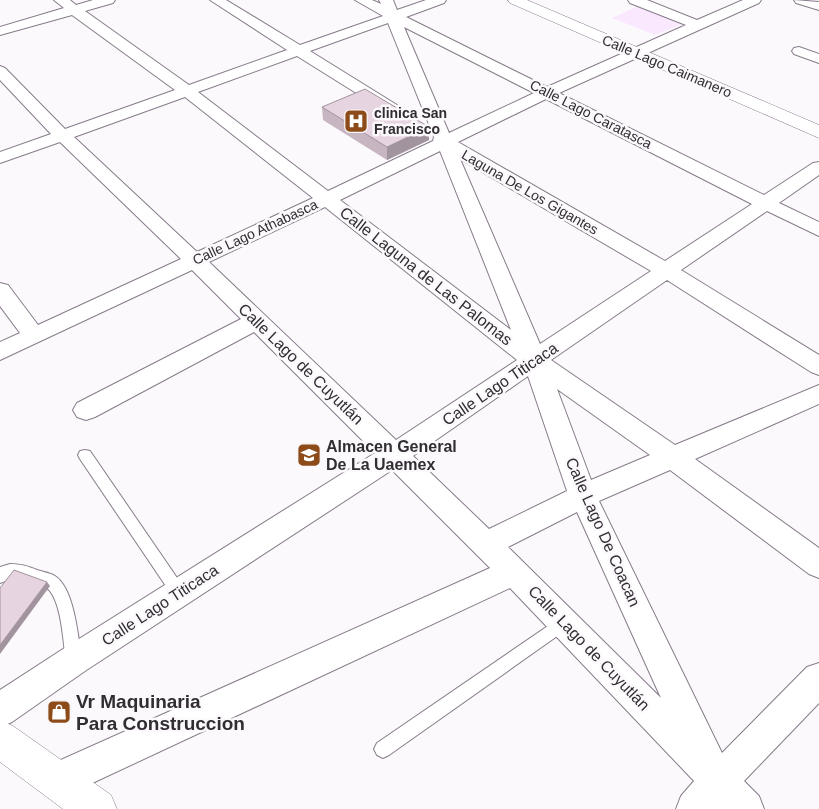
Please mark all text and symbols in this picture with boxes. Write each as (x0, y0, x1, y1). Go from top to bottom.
street label: Calle Lago Caimanero (600, 31, 734, 101)
street label: Calle Lago Caratasca (527, 76, 655, 152)
place label: clinica San Francisco (374, 105, 447, 137)
hospital icon: clinica San Francisco (343, 108, 369, 134)
street label: Laguna De Los Gigantes (459, 146, 601, 238)
street label: Calle Lago Athabasca (190, 196, 320, 268)
street label: Calle Laguna de Las Palomas (337, 204, 515, 348)
street label: Calle Lago de Cuyutlán (235, 300, 367, 428)
street label: Calle Lago Titicaca (439, 339, 561, 429)
place label: Almacen General De La Uaemex (326, 438, 457, 473)
school or university icon: Almacen General De La Uaemex (296, 442, 322, 468)
street label: Calle Lago De Coacan (562, 455, 644, 609)
street label: Calle Lago Titicaca (99, 561, 221, 649)
street label: Calle Lago de Cuyutlán (525, 582, 653, 714)
place label: Vr Maquinaria Para Construccion (76, 691, 245, 734)
shop icon: Vr Maquinaria Para Construccion (46, 699, 72, 725)

